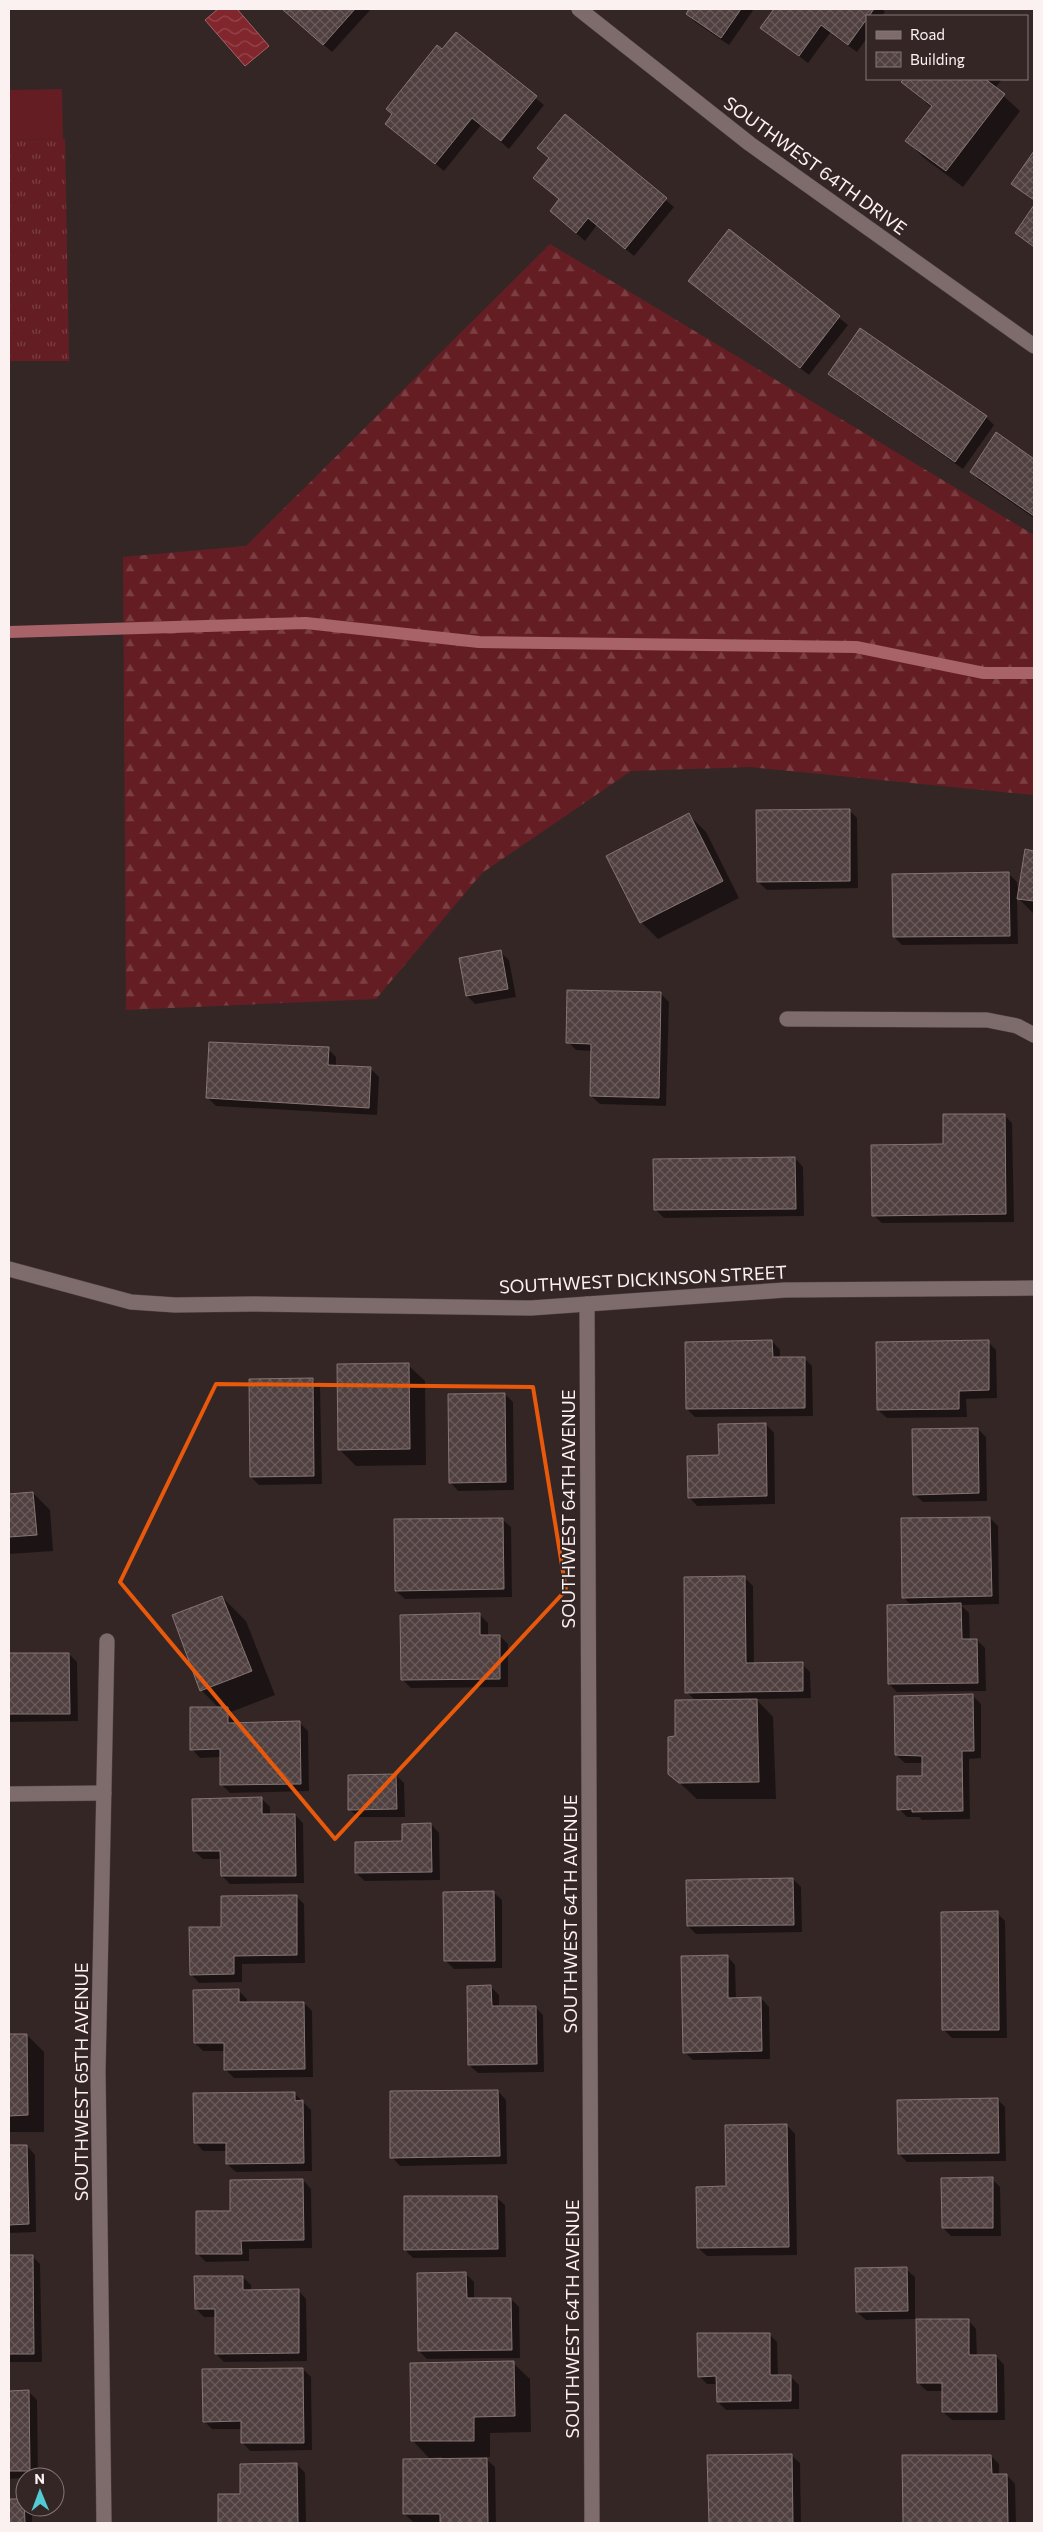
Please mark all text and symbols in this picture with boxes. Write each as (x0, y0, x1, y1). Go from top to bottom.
legend (866, 15, 1028, 80)
text: Road (910, 25, 945, 43)
text: Building (910, 50, 965, 68)
street label: SOUTHWEST 64TH DRIVE (720, 91, 911, 239)
street label: SOUTHWEST DICKINSON STREET (498, 1260, 787, 1298)
street label: SOUTHWEST 64TH AVENUE (557, 1390, 579, 1628)
street label: SOUTHWEST 64TH AVENUE (559, 1795, 581, 2033)
street label: SOUTHWEST 65TH AVENUE (70, 1963, 92, 2201)
street label: SOUTHWEST 64TH AVENUE (561, 2200, 583, 2438)
north arrow (15, 2467, 65, 2517)
text: N (34, 2470, 45, 2487)

